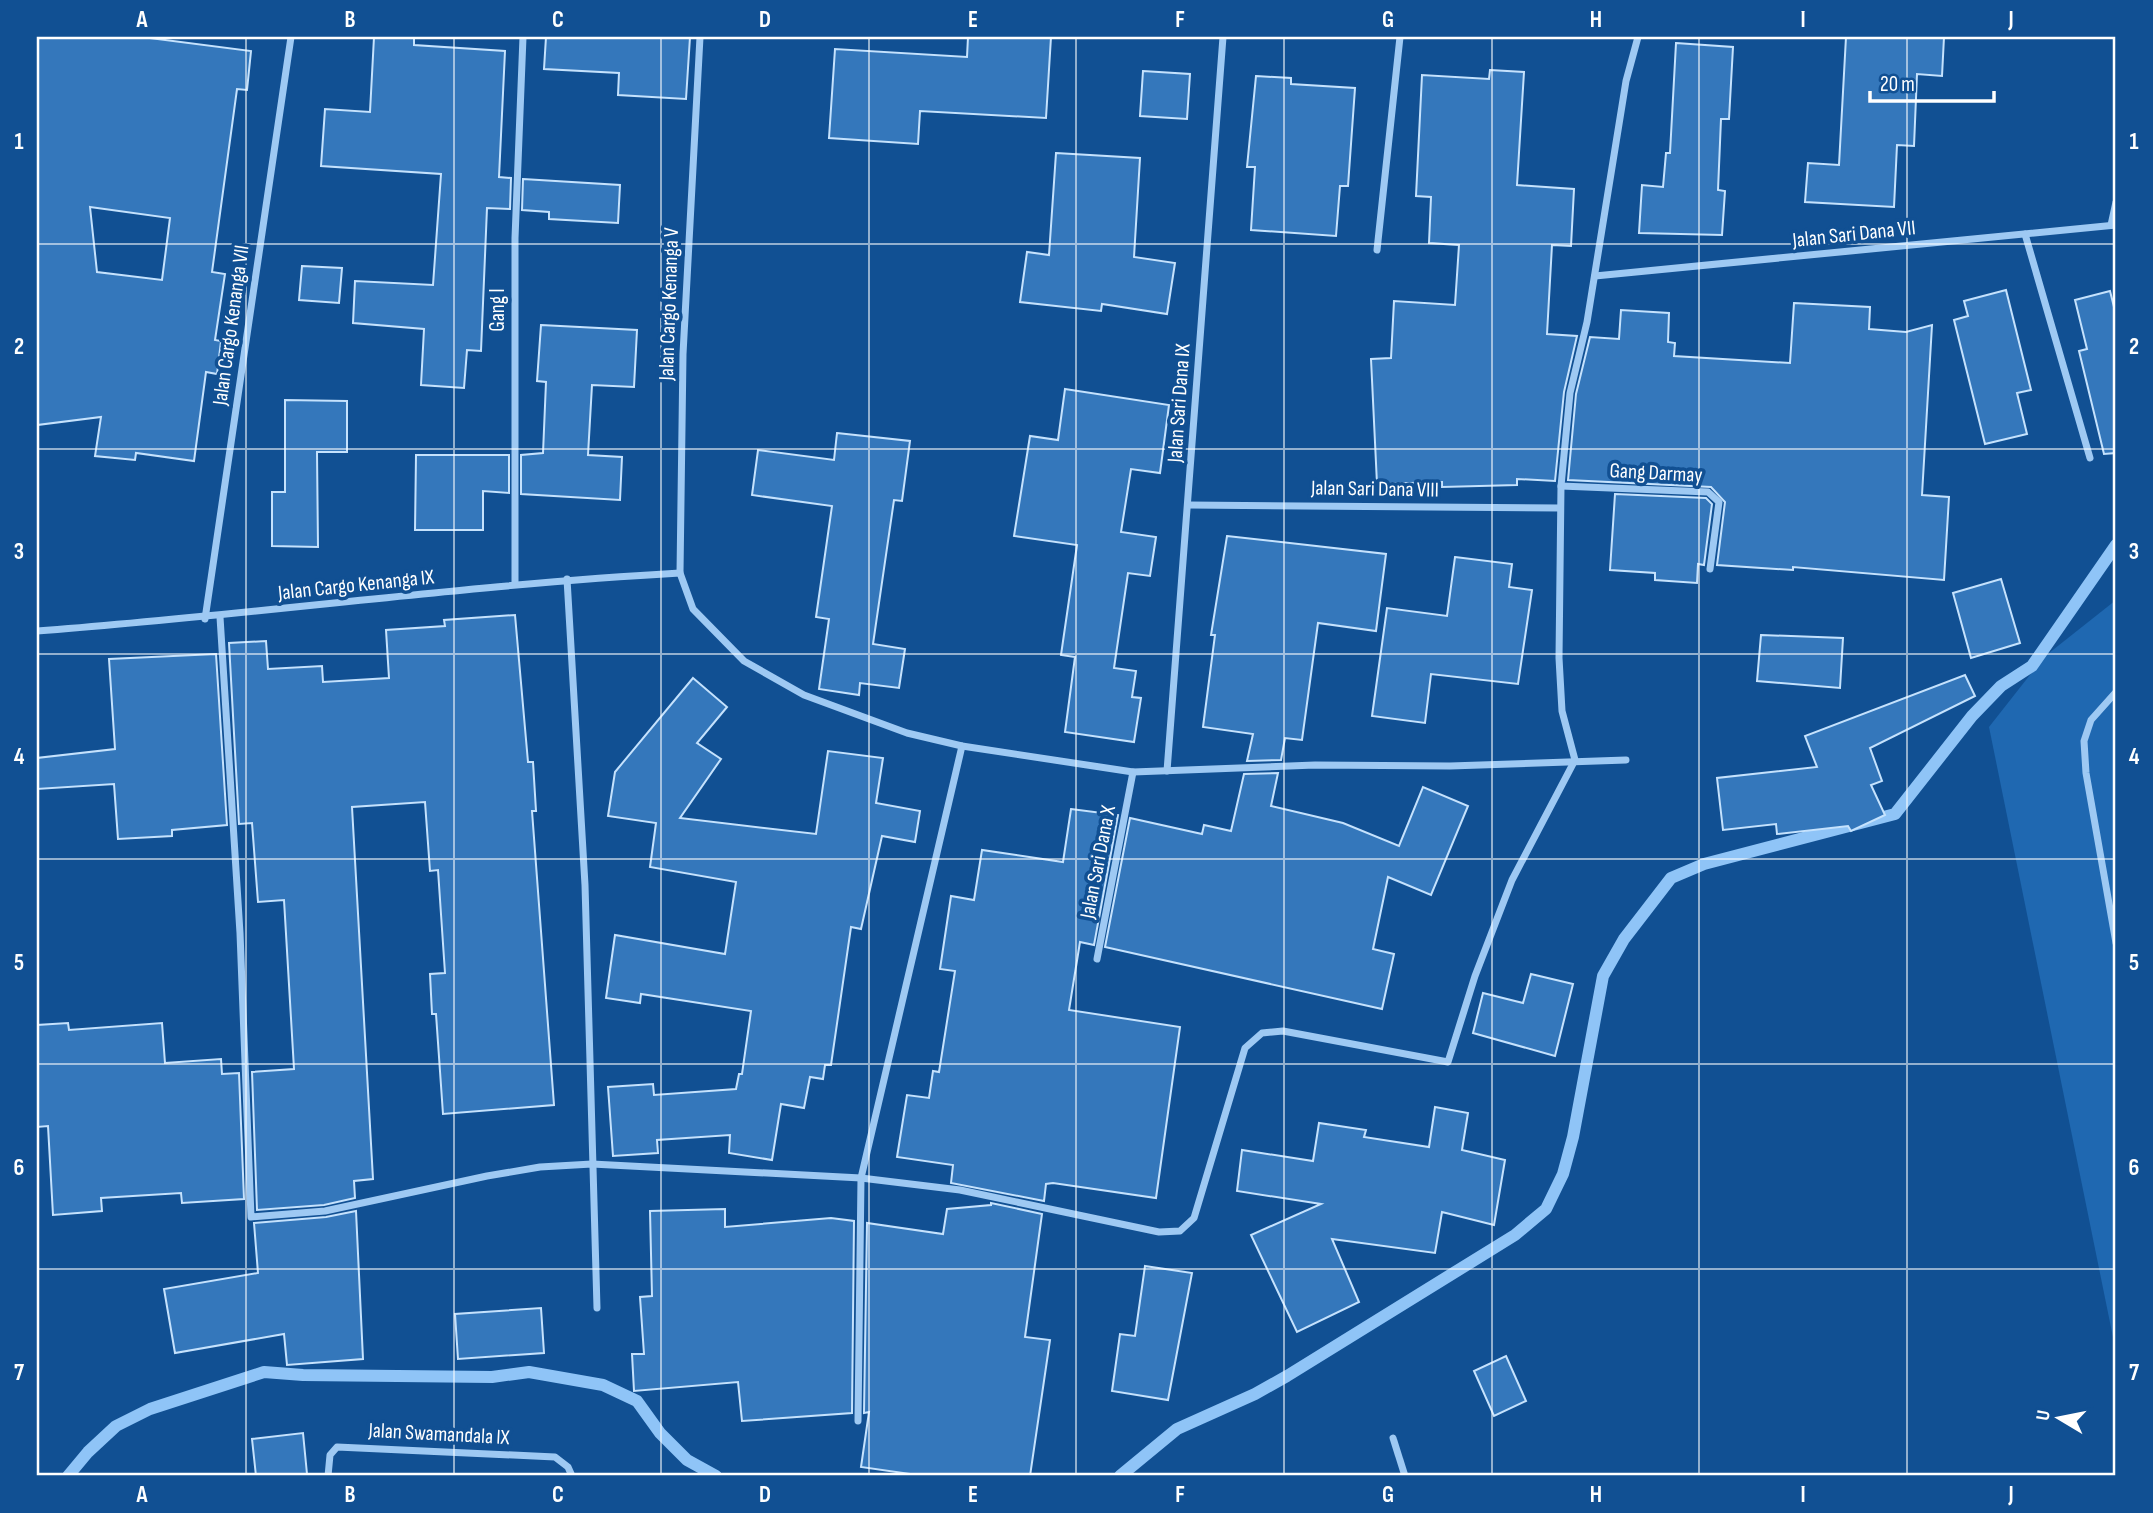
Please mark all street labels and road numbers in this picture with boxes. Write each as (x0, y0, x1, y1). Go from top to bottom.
street label: Jalan Sari Dana VII (1790, 215, 1917, 253)
street label: Jalan Cargo Kenanga V (654, 227, 684, 382)
street label: Jalan Cargo Kenanga VII (207, 243, 255, 408)
street label: Gang I (485, 288, 510, 332)
street label: Jalan Sari Dana IX (1162, 343, 1196, 464)
street label: Gang Darmay (1609, 458, 1703, 488)
street label: Jalan Sari Dana VIII (1310, 475, 1439, 503)
street label: Jalan Cargo Kenanga IX (276, 564, 435, 606)
street label: Jalan Sari Dana X (1075, 803, 1121, 922)
street label: Jalan Swamandala IX (367, 1418, 510, 1450)

